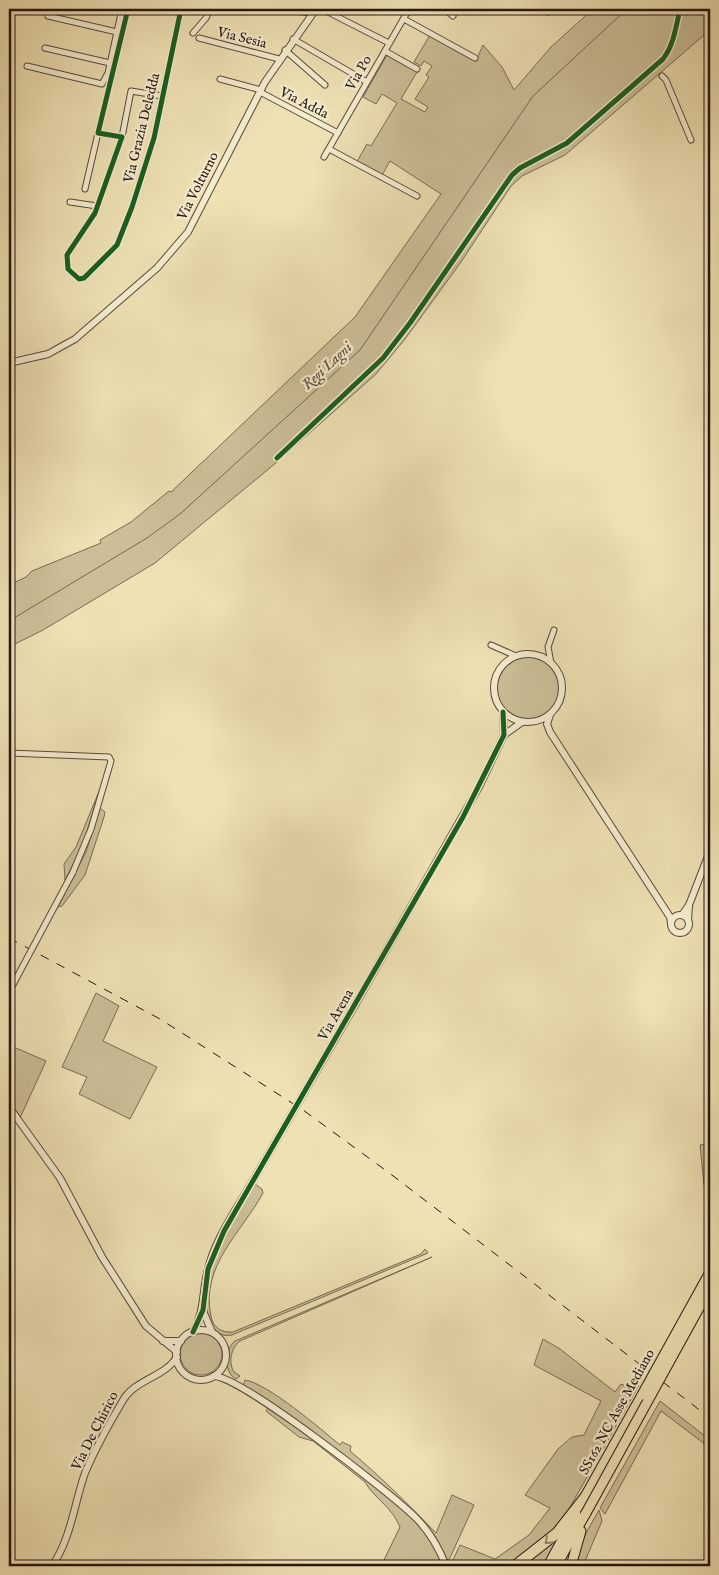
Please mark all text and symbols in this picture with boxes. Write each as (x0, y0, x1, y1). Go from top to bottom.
street label: Via Sesia (214, 23, 270, 53)
street label: Via Po (341, 52, 376, 95)
street label: Via Grazia Deledda (119, 70, 165, 186)
street label: Via Adda (276, 83, 332, 123)
street label: Via Volturno (173, 149, 223, 224)
water label: Regi Lagni (298, 337, 358, 395)
street label: Via Arena (314, 985, 358, 1045)
street label: SS162 NC Asse Mediano (575, 1346, 659, 1478)
street label: Via De Chirico (67, 1388, 123, 1474)
one-way arrow (545, 1535, 554, 1544)

